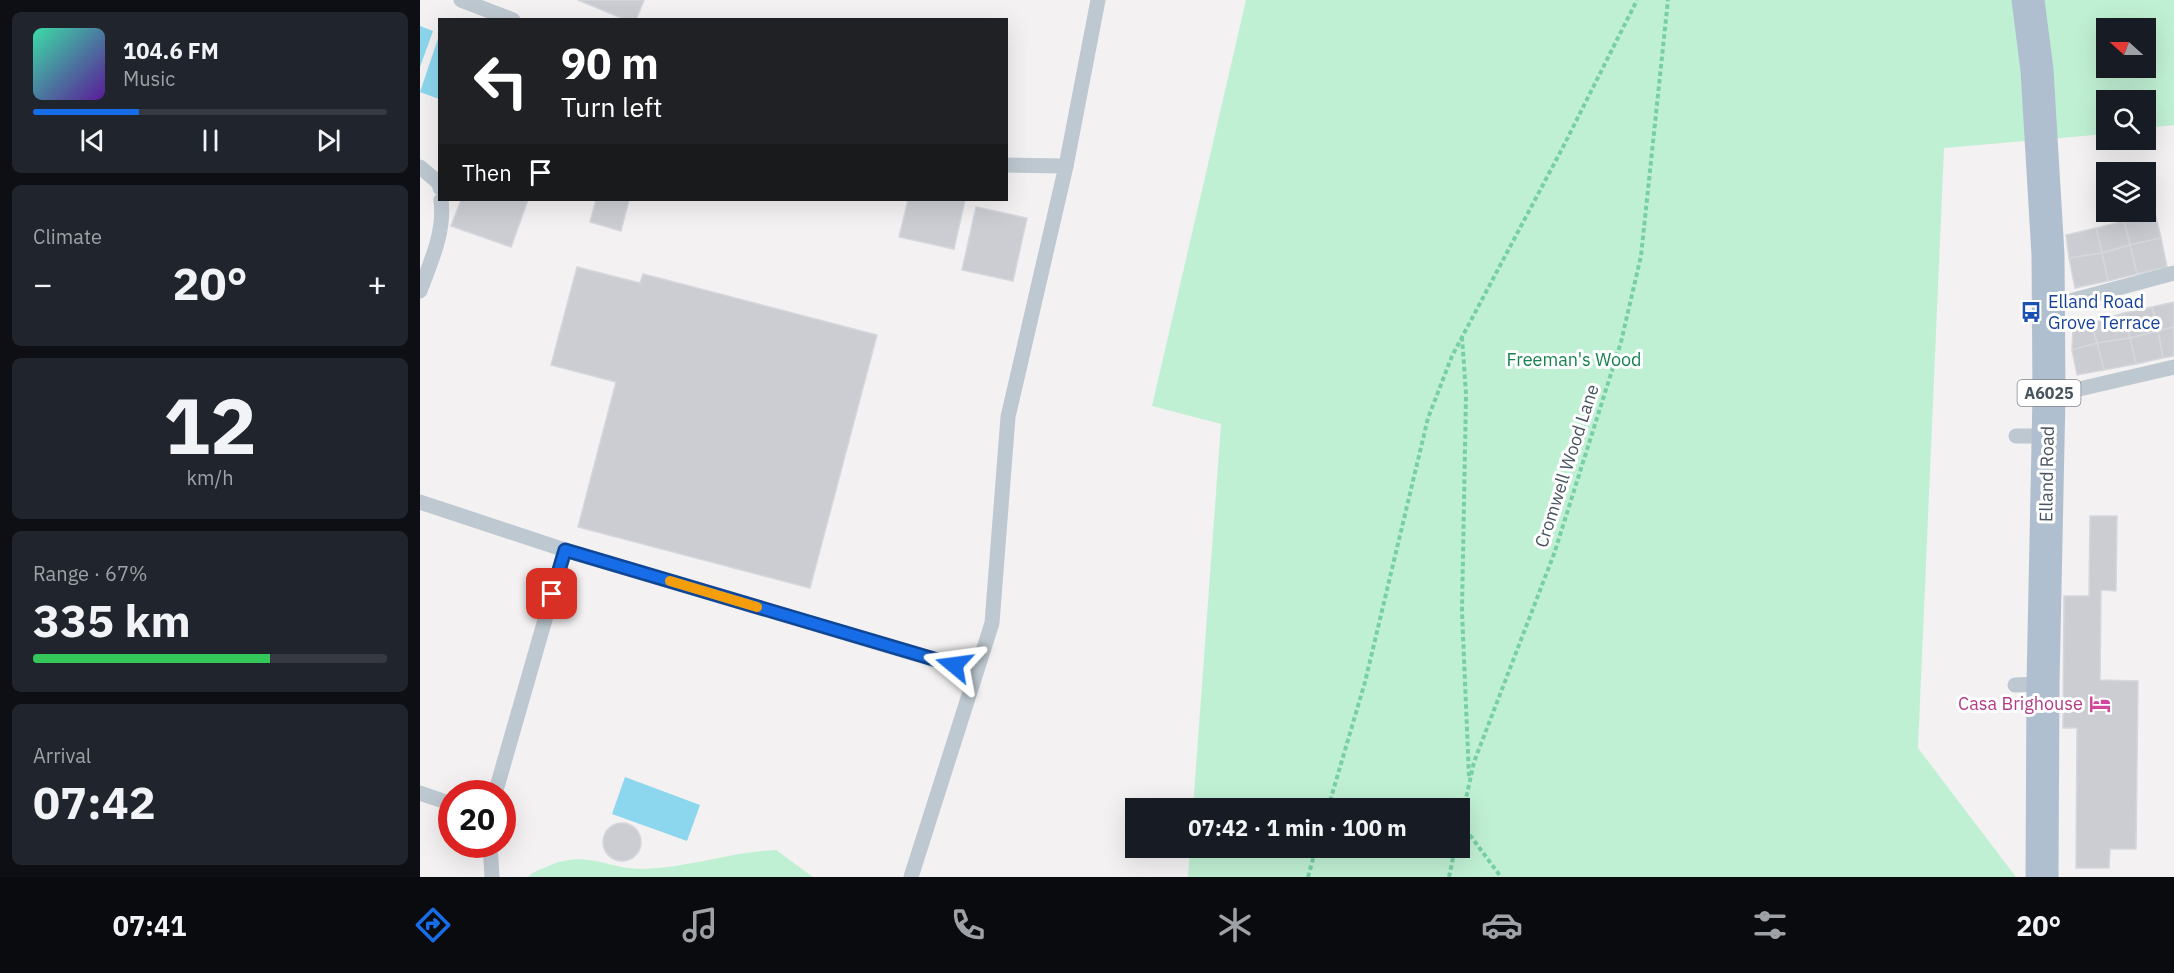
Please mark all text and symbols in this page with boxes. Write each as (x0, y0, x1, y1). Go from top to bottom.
north arrow (2096, 18, 2156, 78)
map controls (2096, 18, 2156, 222)
text: 104.6 FM (123, 36, 219, 65)
text: 90 m (561, 36, 659, 91)
icon: left (462, 42, 540, 120)
text: Music (123, 65, 175, 92)
text: Turn left (561, 89, 662, 124)
button: search (2096, 90, 2156, 150)
icon: previous (76, 124, 109, 157)
icon: pause (194, 124, 227, 157)
icon: next (312, 124, 345, 157)
icon: arrive (524, 156, 557, 189)
text: Then (462, 158, 512, 187)
button: layers (2096, 162, 2156, 222)
text: Climate (33, 223, 102, 250)
text: 20° (172, 254, 248, 312)
text: − (33, 262, 53, 305)
text: + (367, 262, 387, 305)
place label: Elland Road Grove Terrace (2048, 290, 2161, 334)
bus stop icon: Elland Road Grove Terrace (2019, 300, 2043, 324)
park label: Freeman's Wood (1507, 348, 1642, 371)
text: 12 (163, 374, 257, 475)
road number: A6025 (2018, 380, 2080, 406)
street label: Cromwell Wood Lane (1529, 381, 1604, 550)
street label: Elland Road (2034, 426, 2059, 522)
text: km/h (186, 464, 234, 491)
text: Range · 67% (33, 560, 148, 587)
pin (526, 568, 577, 619)
icon: arrive (535, 577, 568, 610)
text: 335 km (33, 591, 191, 649)
position arrow (922, 633, 986, 697)
place label: Casa Brighouse (1958, 692, 2083, 715)
hotel icon: Casa Brighouse (2088, 692, 2112, 716)
text: Arrival (33, 742, 91, 769)
text: 07:42 (33, 773, 156, 831)
speed limit sign: 20 (438, 780, 516, 858)
text: 07:42 · 1 min · 100 m (1188, 813, 1407, 842)
icon: directions (412, 904, 454, 946)
icon: music (679, 904, 721, 946)
icon: phone (947, 904, 989, 946)
icon: climate (1214, 904, 1256, 946)
icon: car (1481, 904, 1523, 946)
icon: filters (1749, 904, 1791, 946)
text: 07:41 (113, 908, 186, 943)
text: 20° (2016, 908, 2061, 943)

